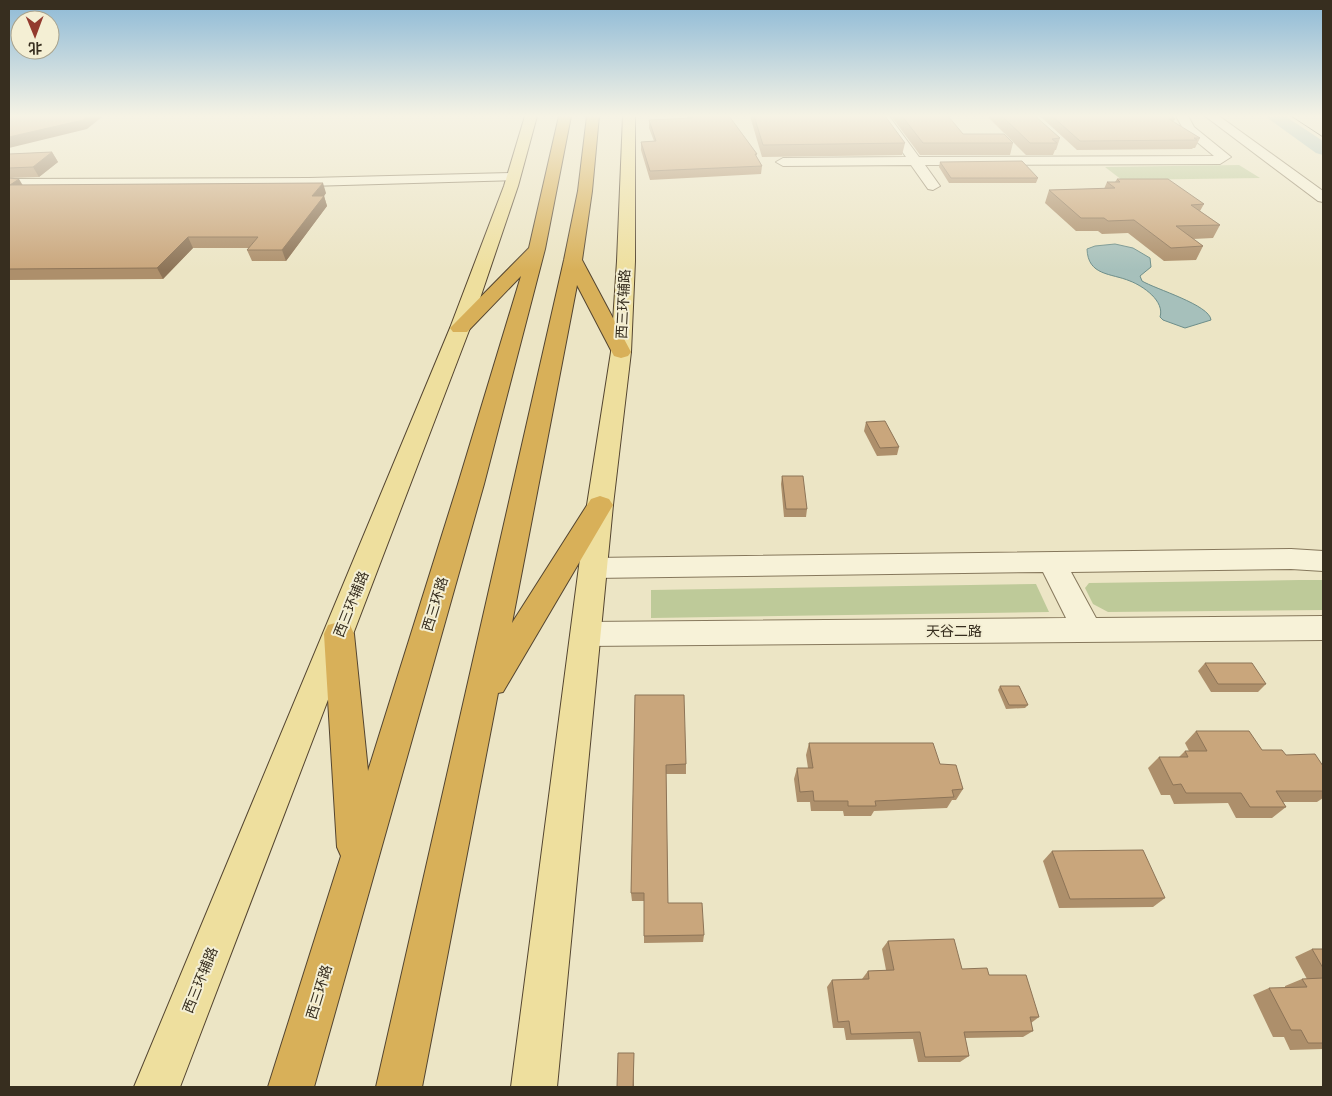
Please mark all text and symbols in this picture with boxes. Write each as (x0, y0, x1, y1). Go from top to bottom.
north arrow (10, 10, 60, 60)
text: 北 (28, 39, 42, 57)
street label: 西三环辅路 (612, 269, 634, 339)
street label: 西三环辅路 (330, 568, 372, 640)
street label: 西三环路 (418, 575, 452, 633)
street label: 天谷二路 (926, 622, 982, 640)
street label: 西三环辅路 (179, 944, 221, 1016)
street label: 西三环路 (302, 963, 336, 1021)

